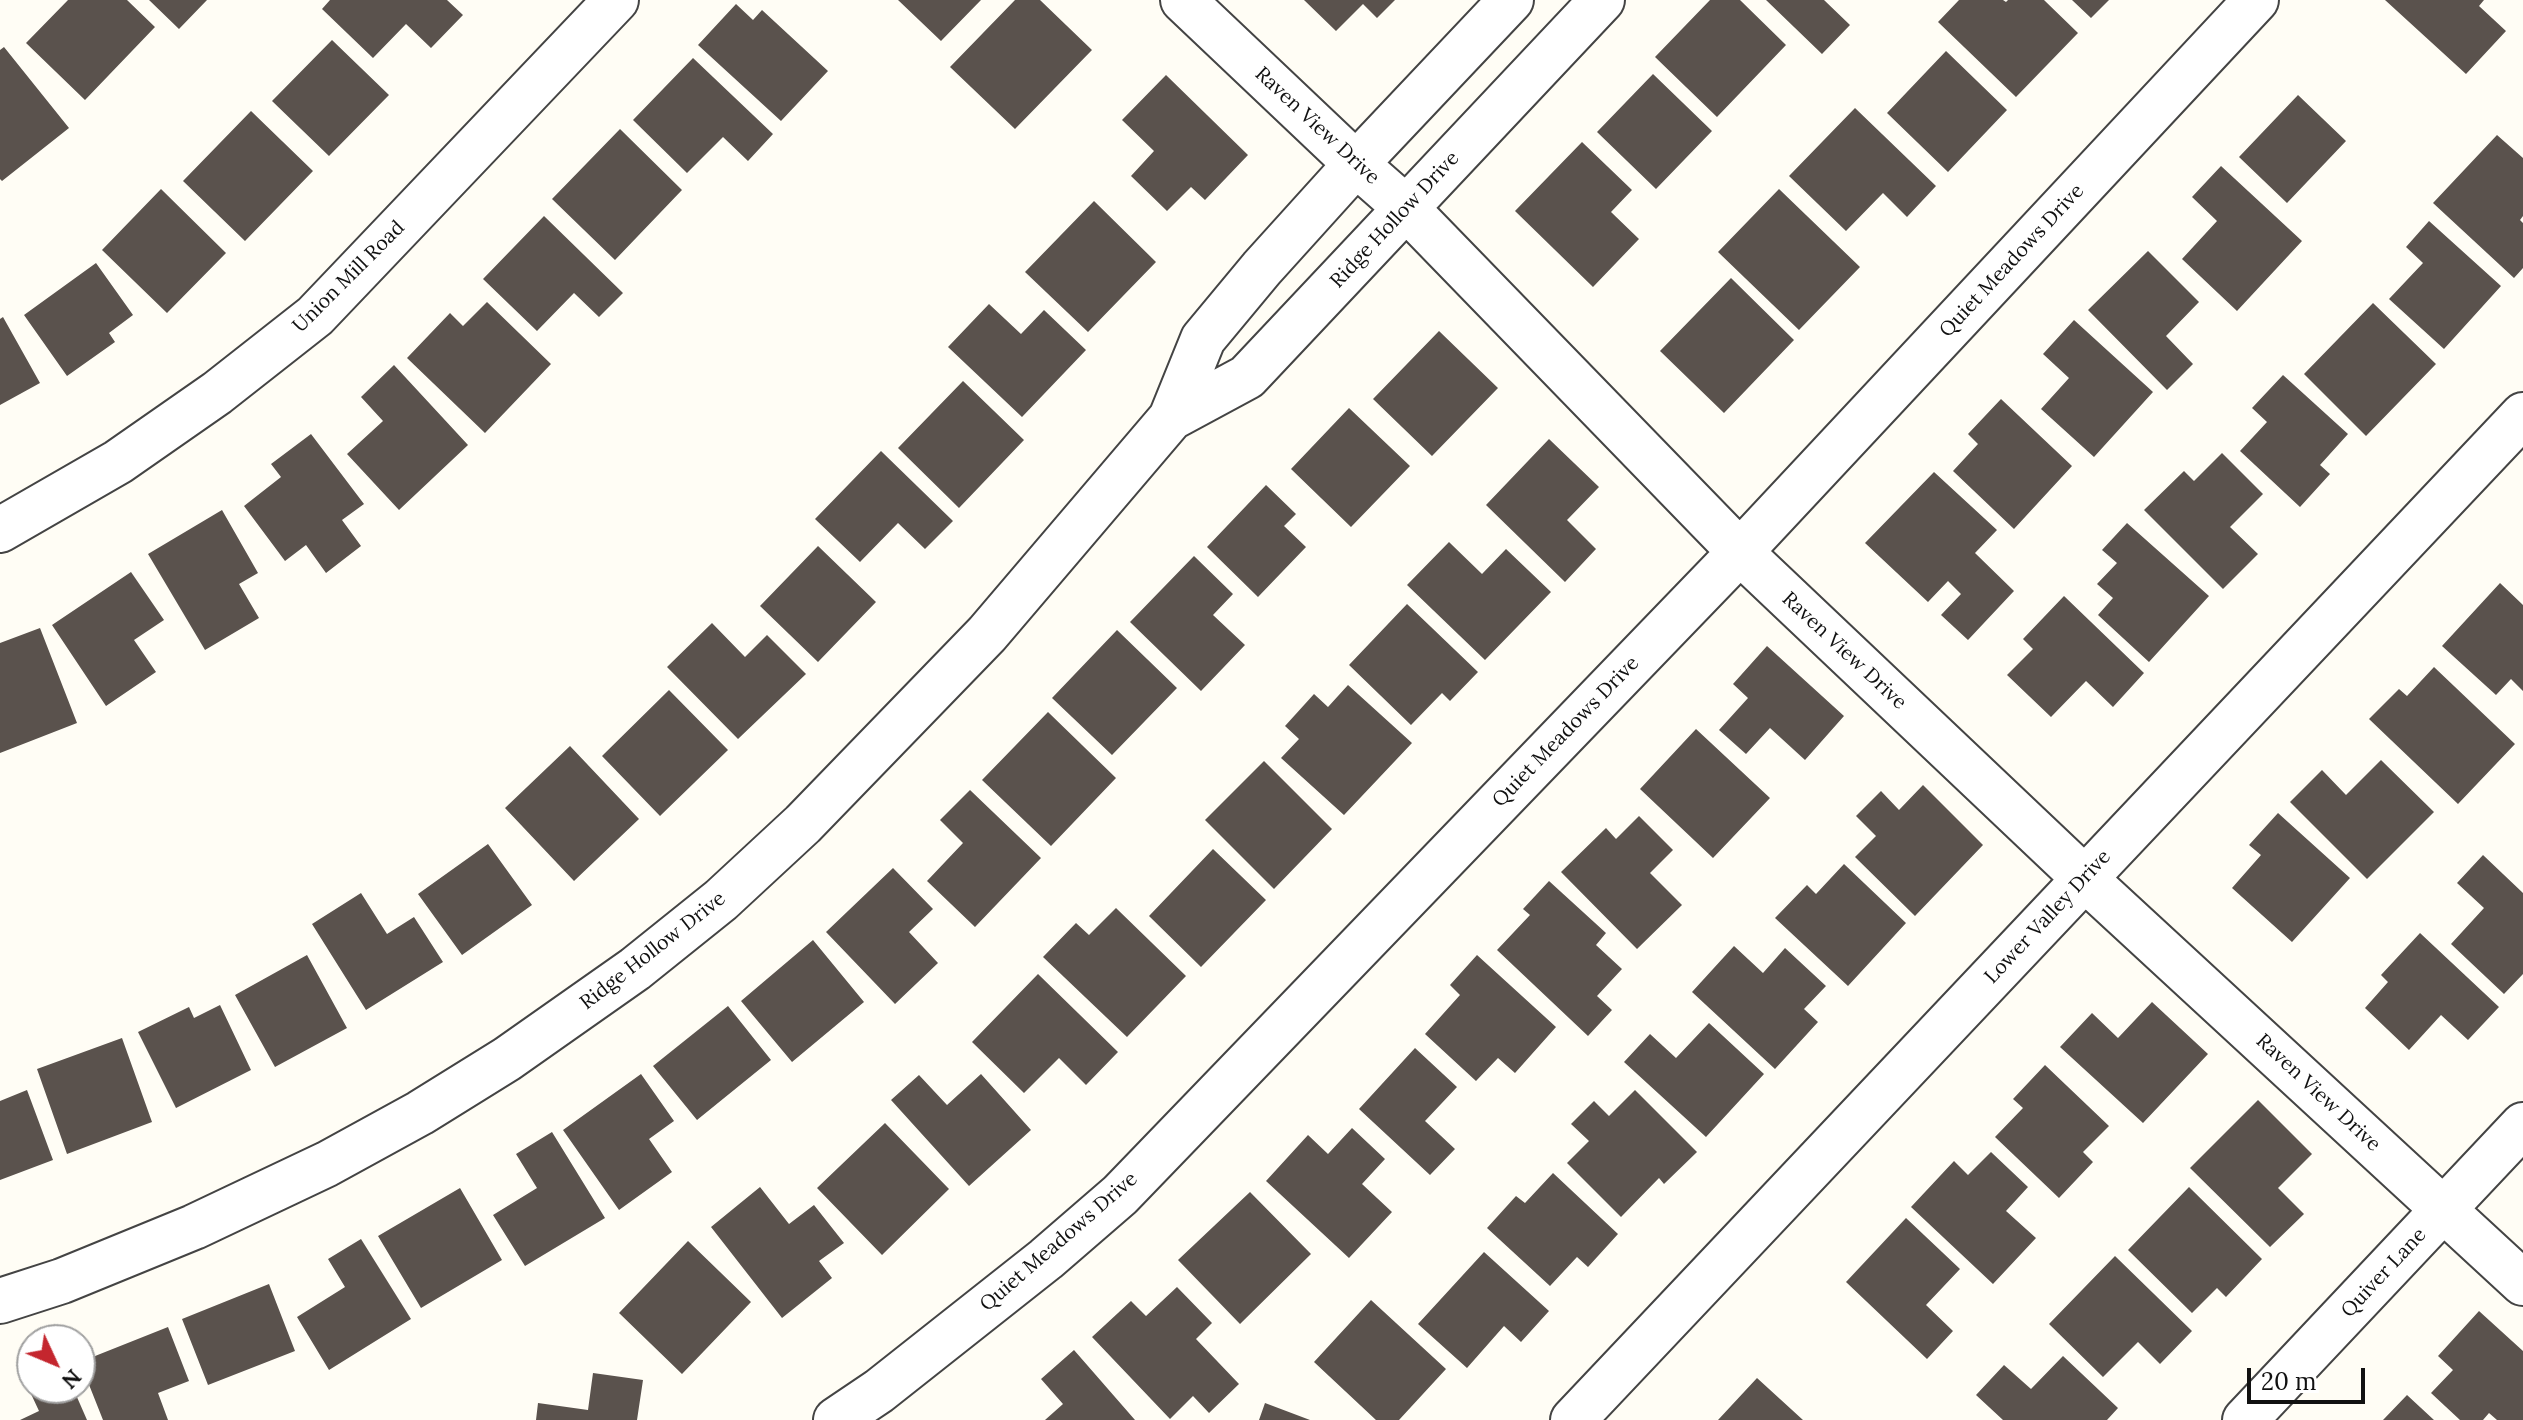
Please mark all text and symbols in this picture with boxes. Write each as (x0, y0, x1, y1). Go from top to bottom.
street label: Raven View Drive (1250, 62, 1384, 190)
street label: Ridge Hollow Drive (1326, 147, 1464, 293)
street label: Quiet Meadows Drive (1935, 179, 2089, 343)
street label: Union Mill Road (288, 216, 410, 338)
street label: Raven View Drive (1777, 587, 1911, 715)
street label: Quiet Meadows Drive (1488, 652, 1644, 812)
street label: Lower Valley Drive (1980, 845, 2116, 989)
street label: Ridge Hollow Drive (576, 887, 730, 1015)
street label: Raven View Drive (2251, 1029, 2385, 1157)
street label: Quiet Meadows Drive (975, 1167, 1143, 1317)
street label: Quiver Lane (2337, 1223, 2431, 1323)
north arrow (16, 1324, 96, 1404)
scale bar (2251, 1352, 2369, 1402)
text: N (56, 1363, 88, 1395)
text: 20 m (2261, 1366, 2317, 1397)

